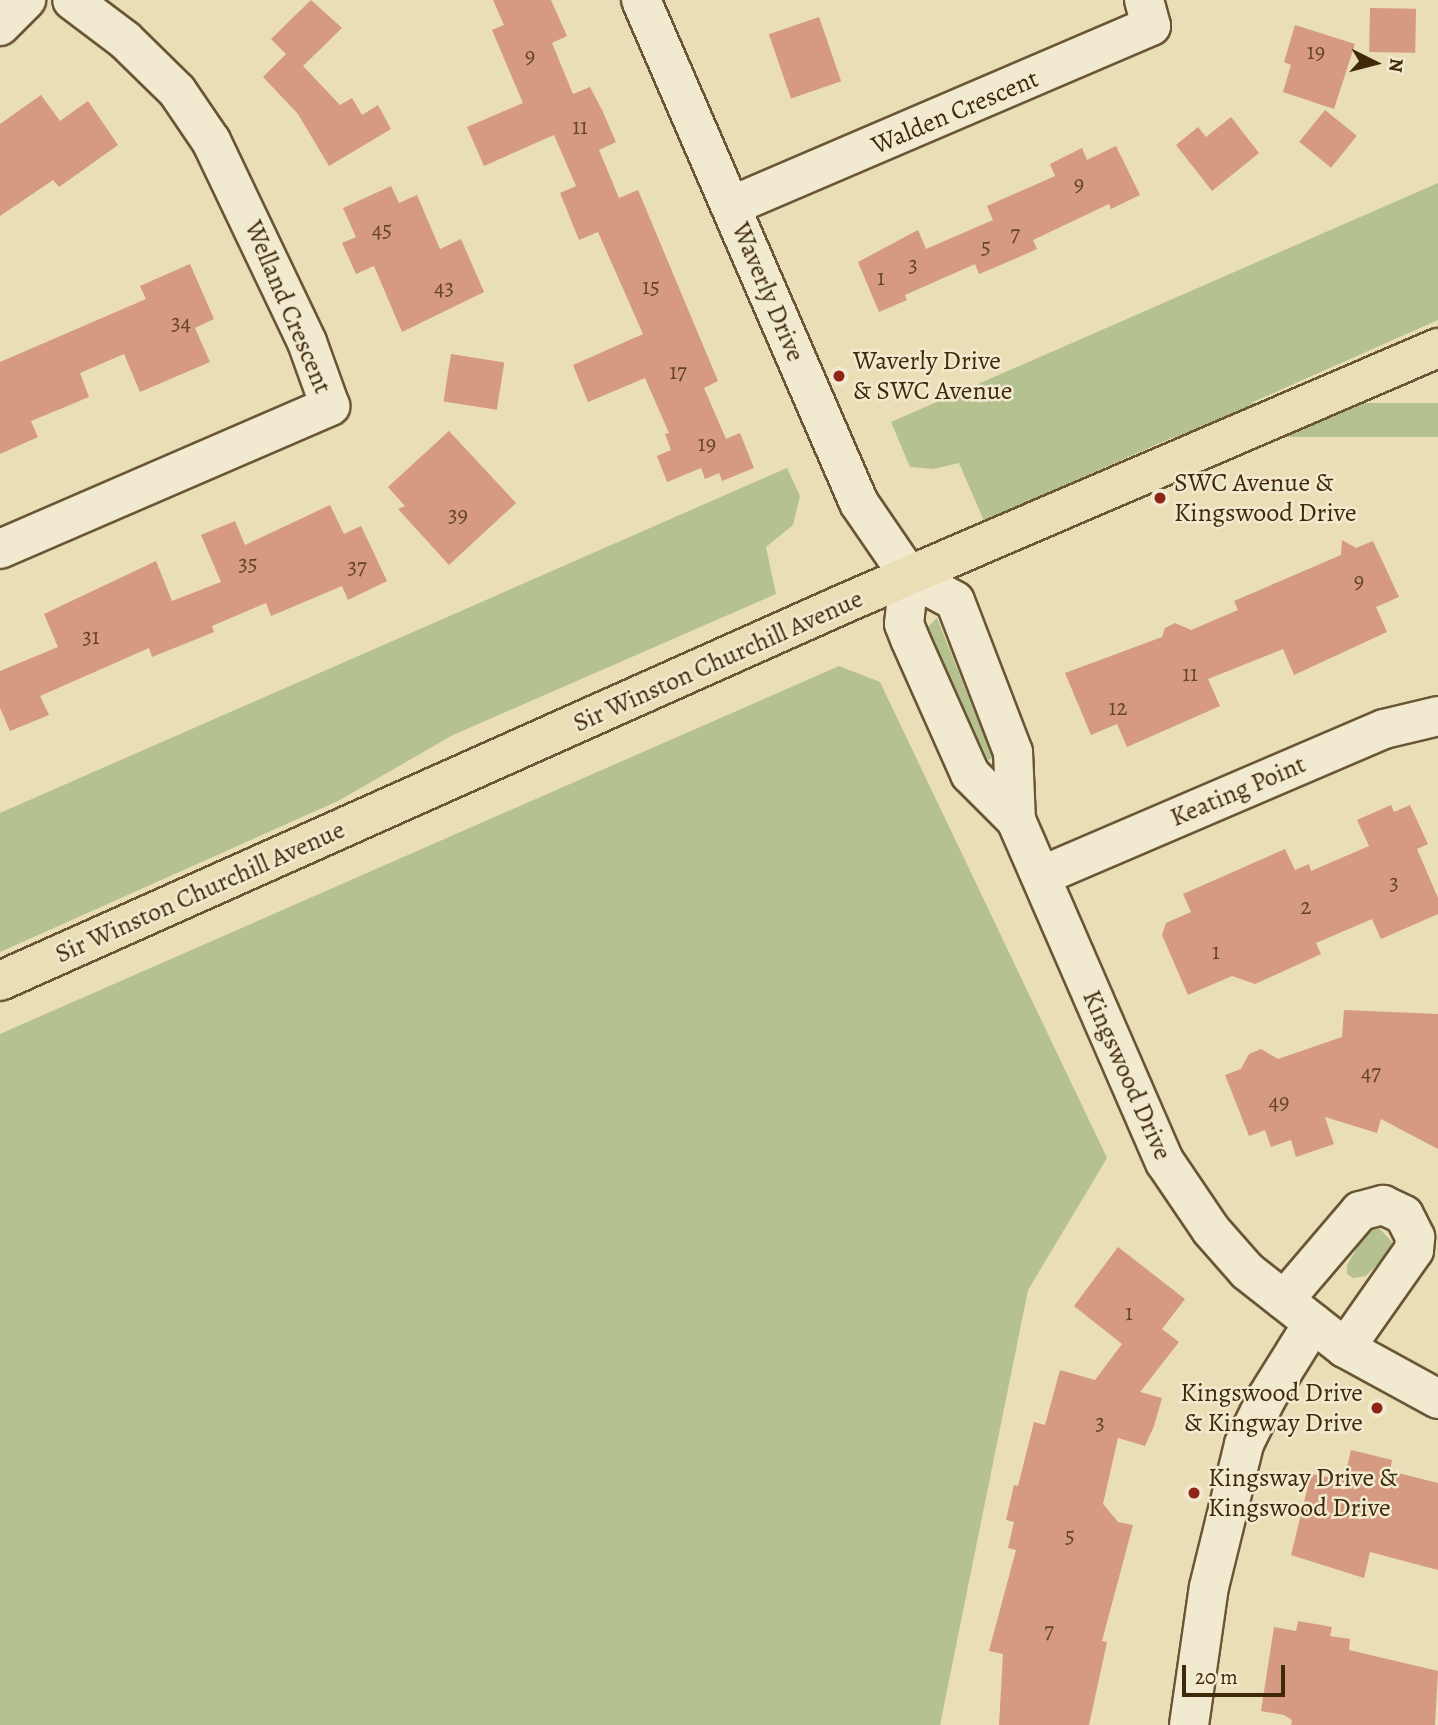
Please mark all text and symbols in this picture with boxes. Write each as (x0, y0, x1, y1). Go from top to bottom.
north arrow (1340, 28, 1410, 98)
house number: 19 (1307, 38, 1325, 66)
house number: 9 (525, 42, 535, 70)
text: N (1382, 57, 1410, 73)
street label: Walden Crescent (867, 63, 1043, 161)
house number: 11 (572, 113, 588, 141)
house number: 9 (1074, 170, 1084, 198)
street label: Welland Crescent (238, 216, 338, 398)
house number: 45 (372, 216, 392, 244)
street label: Waverly Drive (725, 218, 811, 366)
house number: 7 (1010, 220, 1020, 248)
house number: 5 (981, 233, 991, 261)
house number: 3 (908, 251, 918, 279)
house number: 1 (877, 264, 885, 292)
house number: 15 (642, 273, 660, 301)
house number: 43 (434, 274, 454, 302)
house number: 34 (171, 309, 191, 337)
place label: Waverly Drive & SWC Avenue (853, 345, 1012, 406)
house number: 17 (669, 358, 687, 386)
marker: Waverly Drive & SWC Avenue (831, 368, 847, 384)
house number: 19 (698, 430, 716, 458)
place label: SWC Avenue & Kingswood Drive (1174, 467, 1357, 528)
marker: SWC Avenue & Kingswood Drive (1152, 490, 1168, 506)
house number: 39 (448, 501, 468, 529)
house number: 35 (238, 550, 258, 578)
house number: 37 (347, 553, 367, 581)
house number: 9 (1354, 567, 1364, 595)
street label: Sir Winston Churchill Avenue (568, 583, 868, 739)
house number: 31 (82, 623, 100, 651)
house number: 11 (1182, 660, 1198, 688)
house number: 12 (1109, 694, 1127, 722)
street label: Keating Point (1166, 749, 1310, 833)
street label: Sir Winston Churchill Avenue (50, 814, 350, 970)
house number: 3 (1389, 869, 1399, 897)
house number: 2 (1301, 893, 1311, 921)
house number: 1 (1212, 938, 1220, 966)
street label: Kingswood Drive (1076, 985, 1178, 1165)
house number: 47 (1361, 1059, 1381, 1087)
house number: 49 (1269, 1088, 1289, 1116)
house number: 1 (1125, 1299, 1133, 1327)
place label: Kingswood Drive & Kingway Drive (1180, 1377, 1363, 1438)
marker: Kingswood Drive & Kingway Drive (1369, 1400, 1385, 1416)
house number: 3 (1095, 1409, 1105, 1437)
place label: Kingsway Drive & Kingswood Drive (1208, 1462, 1397, 1524)
marker: Kingsway Drive & Kingswood Drive (1186, 1485, 1202, 1501)
house number: 5 (1065, 1522, 1075, 1550)
house number: 7 (1044, 1617, 1054, 1645)
scale bar (1186, 1652, 1289, 1696)
text: 20 m (1195, 1663, 1238, 1691)

